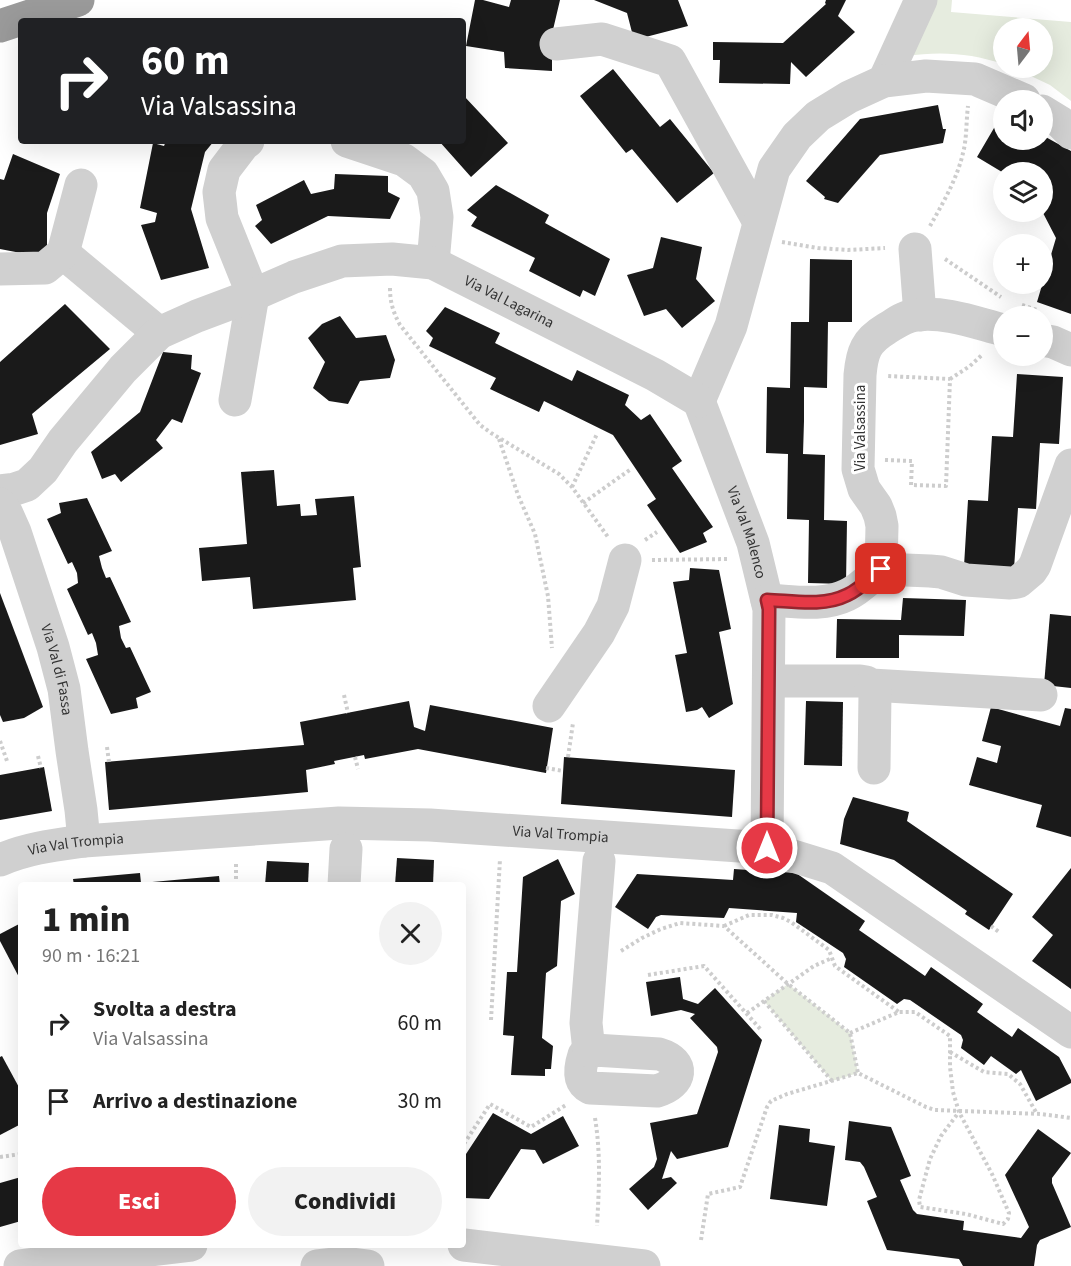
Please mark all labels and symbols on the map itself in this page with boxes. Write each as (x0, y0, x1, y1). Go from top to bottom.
north arrow (993, 18, 1053, 78)
street label: Via Val Lagarina (461, 270, 558, 333)
street label: Via Valsassina (850, 385, 871, 471)
street label: Via Val Malenco (722, 483, 772, 581)
pin (855, 543, 906, 594)
street label: Via Val di Fassa (36, 621, 78, 716)
position arrow (735, 816, 799, 880)
street label: Via Val Trompia (512, 820, 609, 848)
street label: Via Val Trompia (26, 828, 124, 861)

